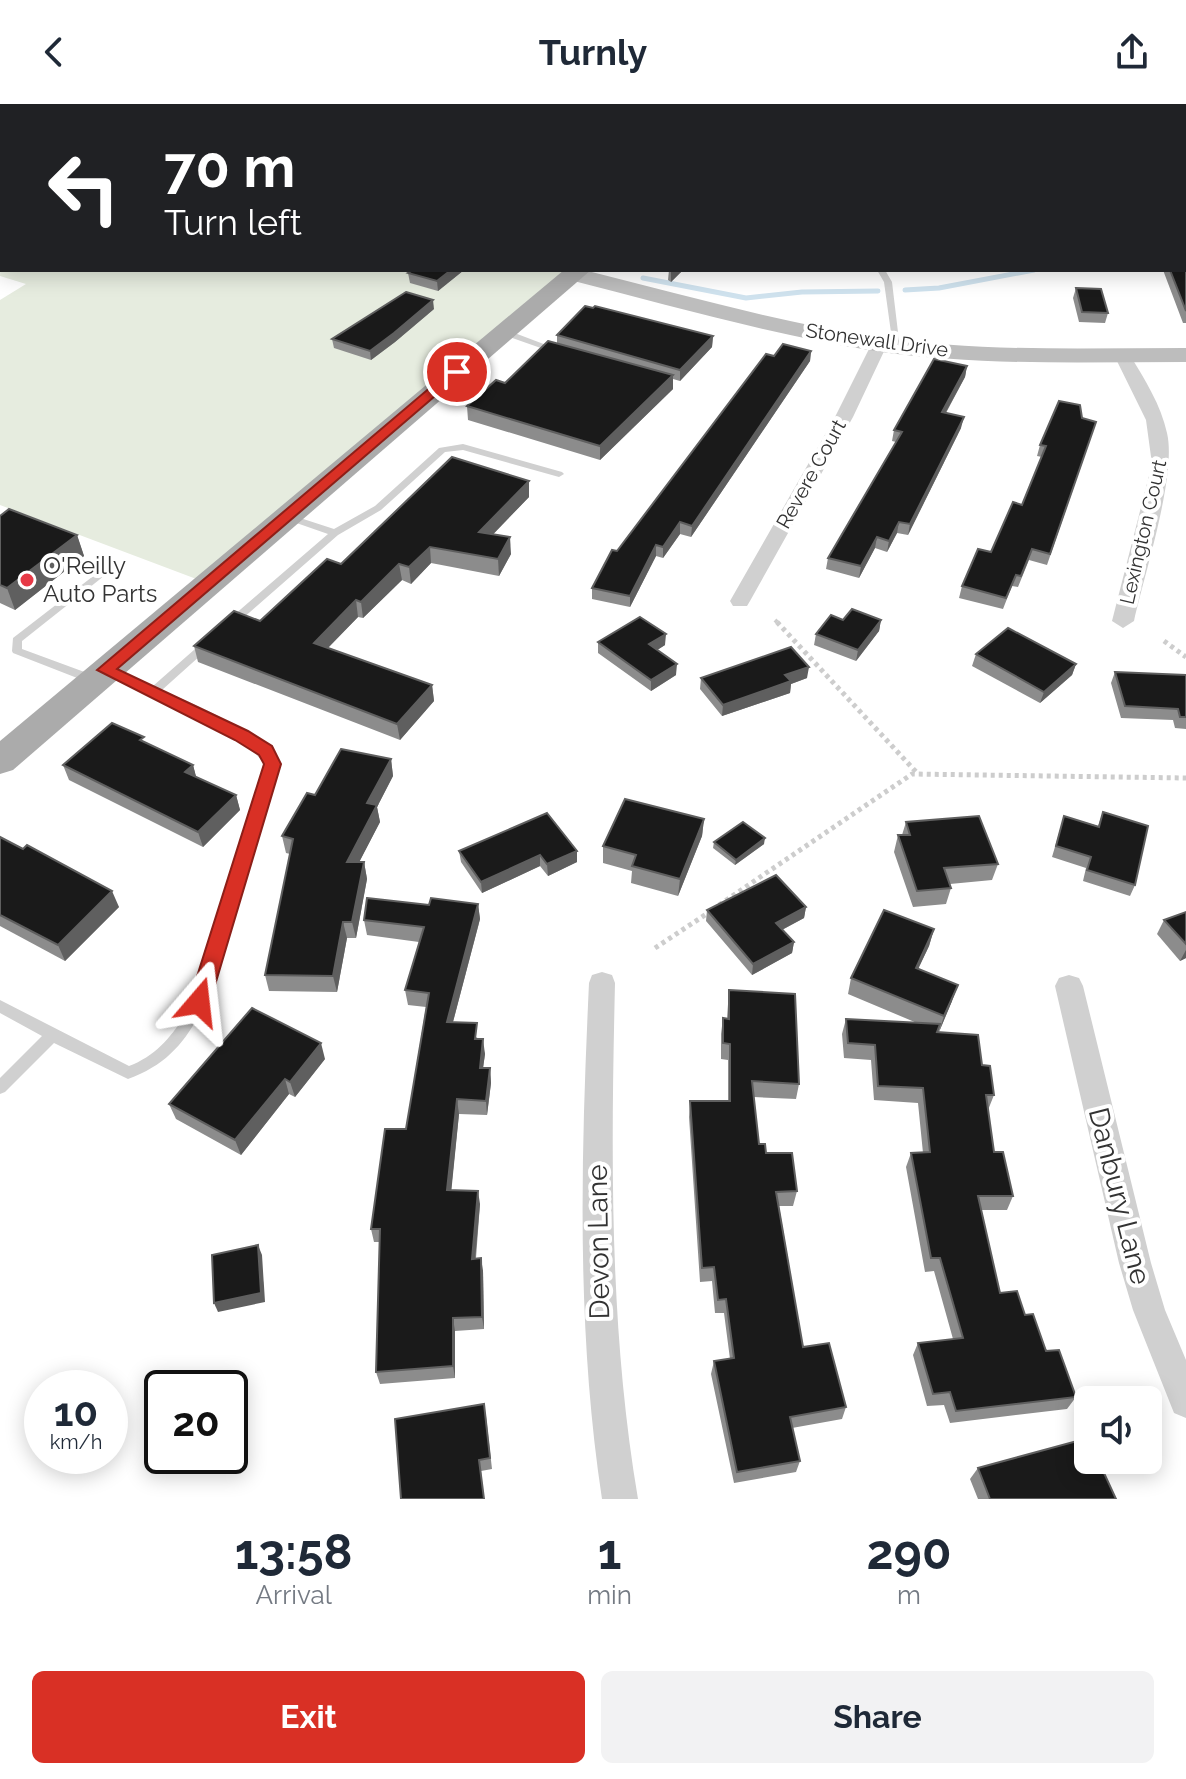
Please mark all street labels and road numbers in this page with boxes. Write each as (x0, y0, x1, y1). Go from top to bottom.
street label: Stonewall Drive (804, 318, 950, 362)
street label: Revere Court (771, 415, 851, 533)
street label: Lexington Court (1115, 457, 1171, 607)
street label: Danbury Lane (1082, 1104, 1157, 1288)
street label: Devon Lane (581, 1164, 616, 1320)

